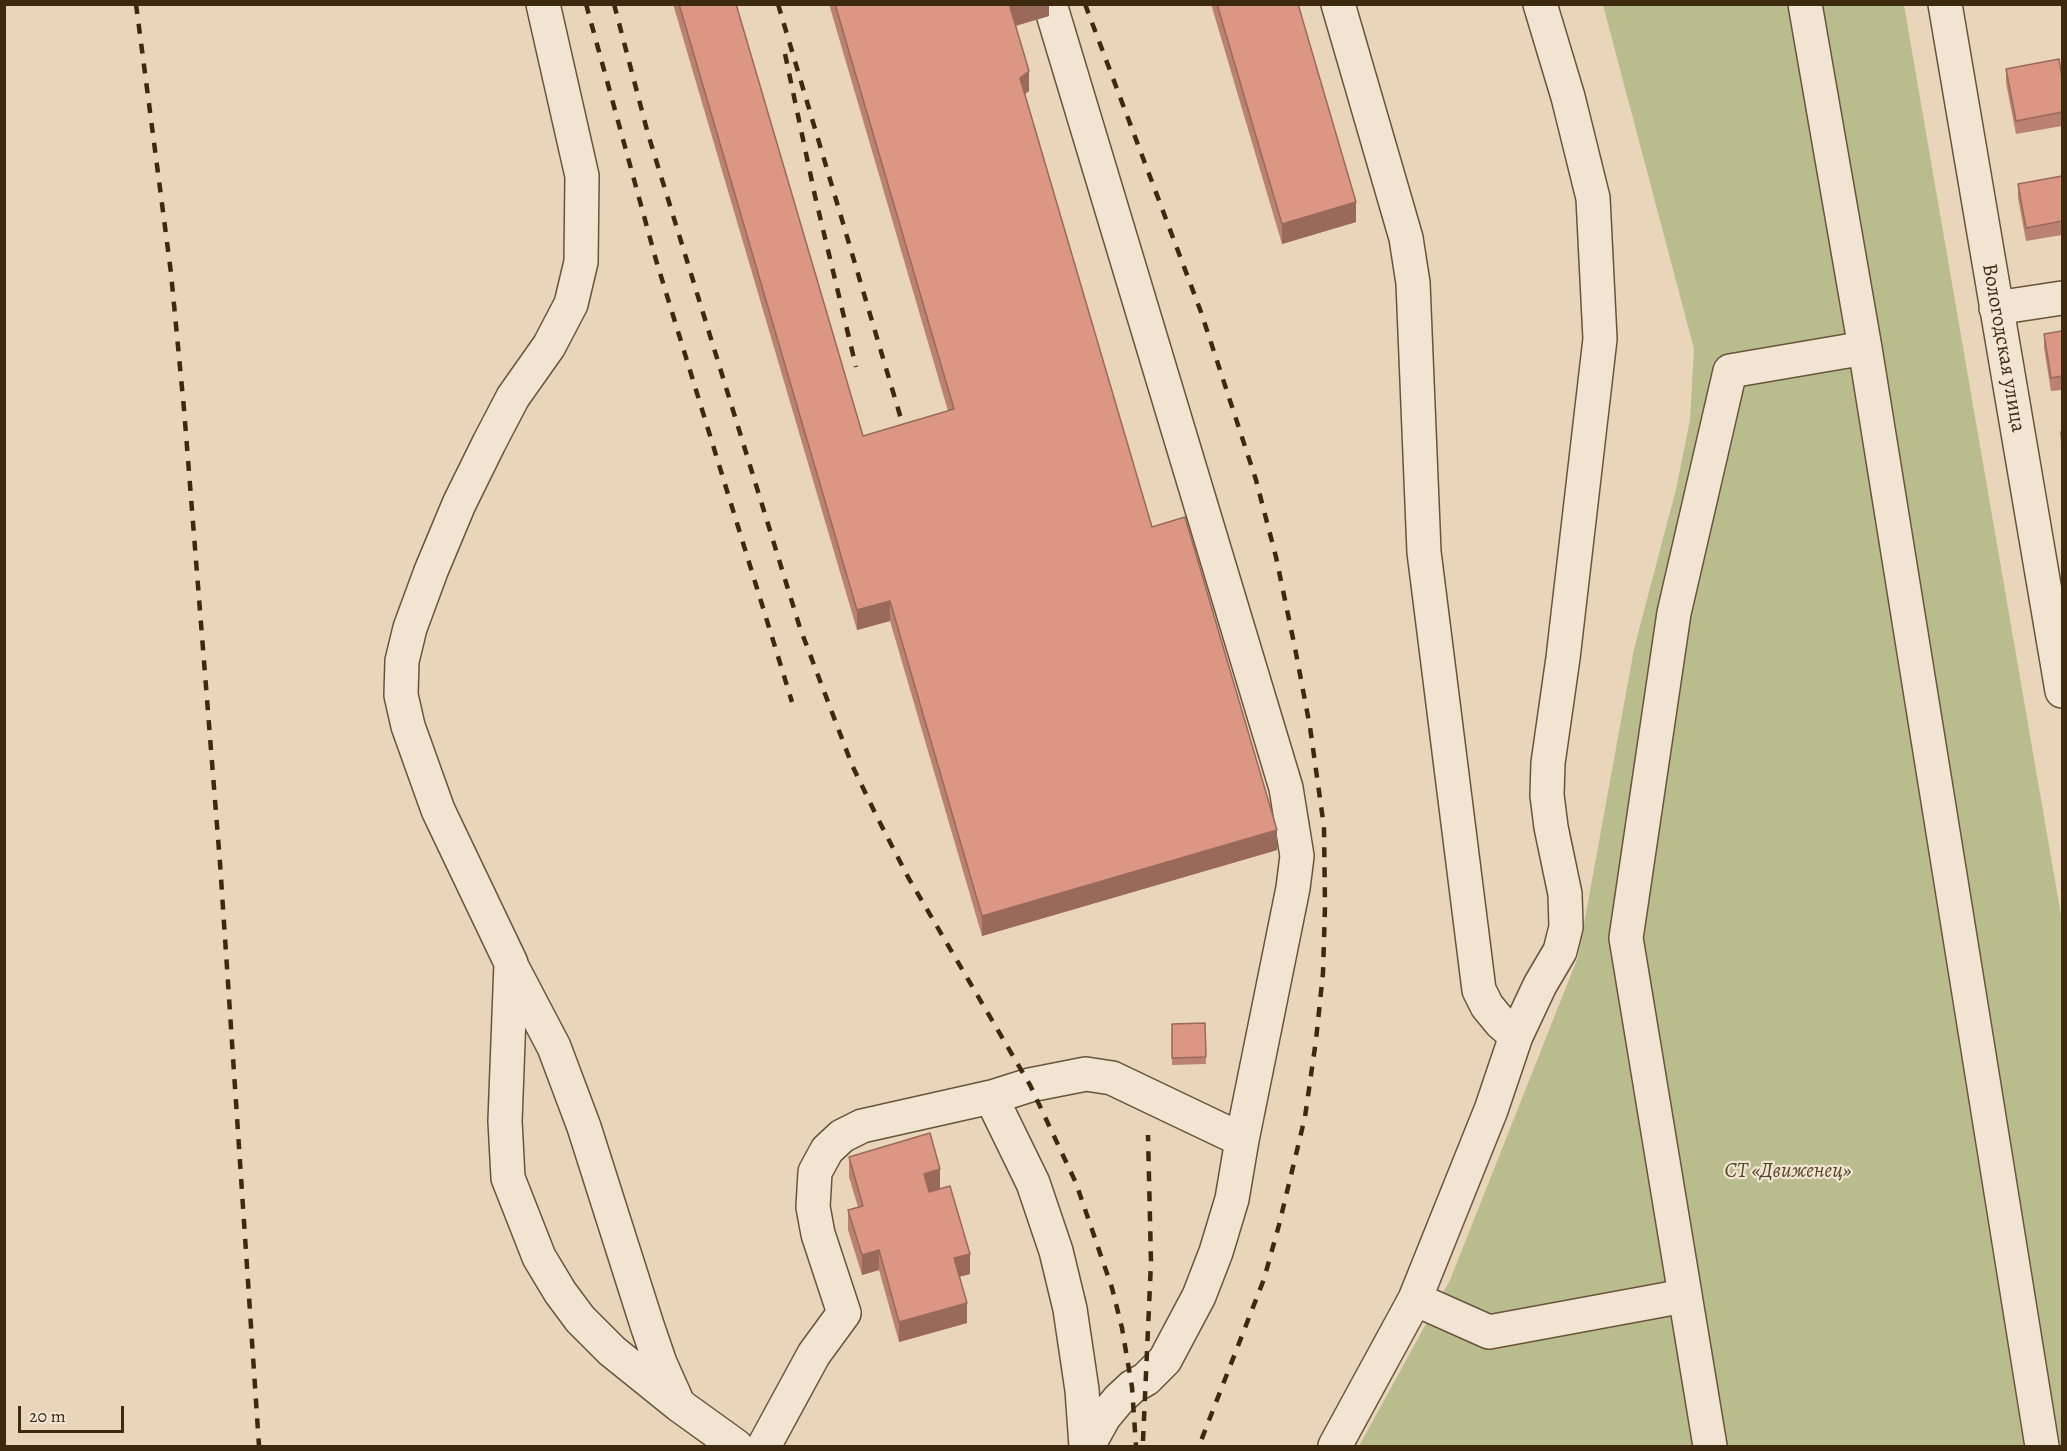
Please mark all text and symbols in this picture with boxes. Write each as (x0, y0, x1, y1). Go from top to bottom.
street label: Вологодская улица (1976, 262, 2030, 434)
park label: СТ «Движенец» (1724, 1159, 1852, 1185)
scale bar (21, 1394, 128, 1432)
text: 20 m (29, 1404, 66, 1428)

